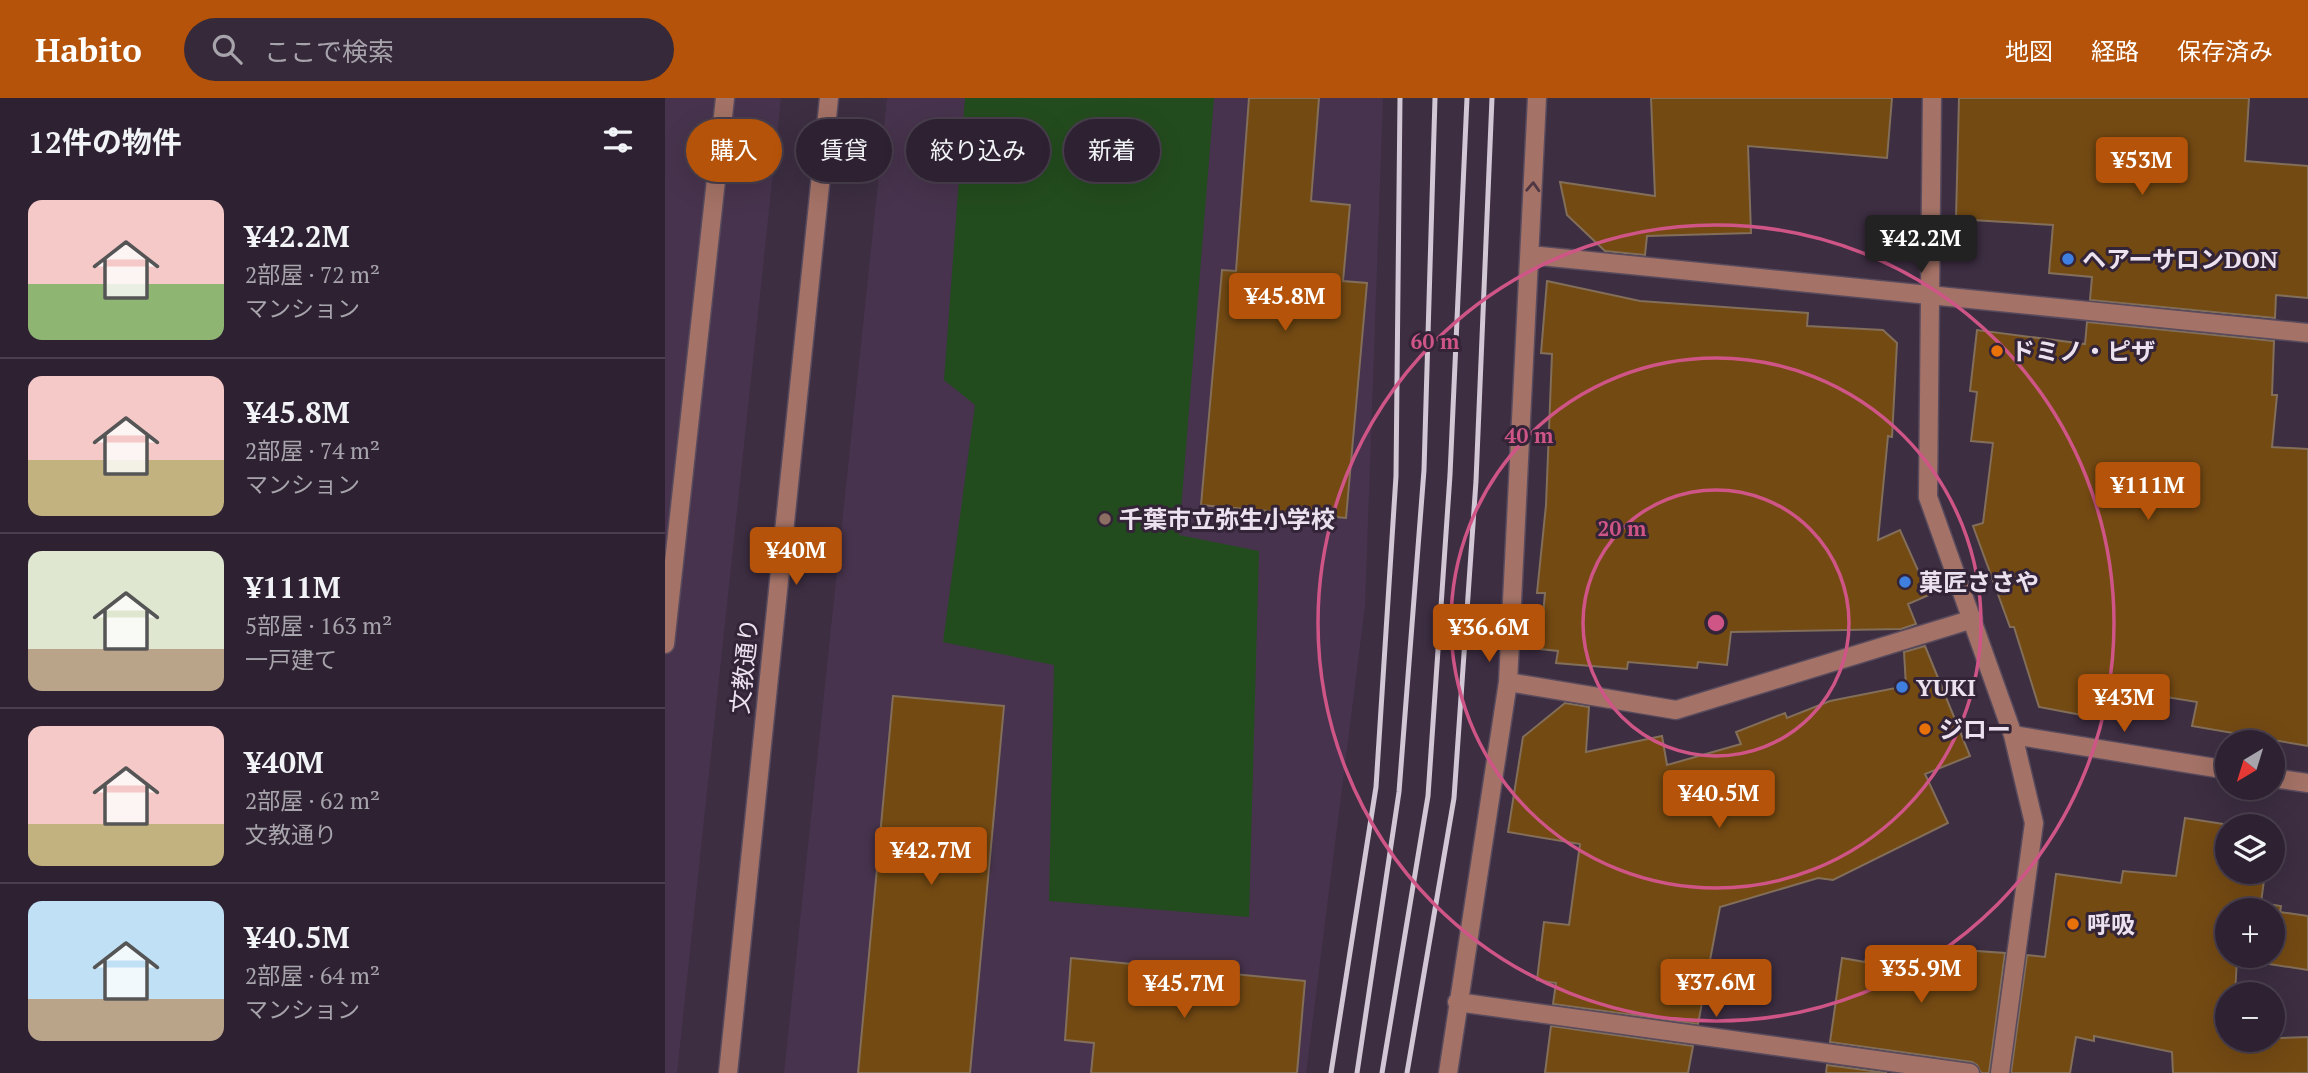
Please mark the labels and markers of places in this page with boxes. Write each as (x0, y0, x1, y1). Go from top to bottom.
pin: ¥53M (2101, 138, 2183, 197)
pin: ¥42.2M (1864, 216, 1978, 275)
place label: ヘアーサロンDON (2082, 243, 2278, 275)
marker: ヘアーサロンDON (2060, 251, 2076, 267)
pin: ¥45.8M (1228, 274, 1342, 333)
place label: ドミノ・ピザ (2011, 335, 2155, 367)
marker: ドミノ・ピザ (1989, 343, 2005, 359)
pin: ¥111M (2099, 462, 2197, 522)
place label: 千葉市立弥生小学校 (1119, 503, 1335, 535)
marker: 千葉市立弥生小学校 (1097, 511, 1113, 527)
pin: ¥40M (755, 528, 837, 587)
place label: 菓匠ささや (1919, 566, 2039, 598)
marker: 菓匠ささや (1897, 574, 1913, 590)
pin: ¥36.6M (1432, 604, 1546, 664)
centre of rings (1704, 611, 1728, 635)
place label: YUKI (1916, 671, 1976, 703)
pin: ¥43M (2083, 674, 2165, 734)
marker: YUKI (1894, 679, 1910, 695)
place label: ジロー (1939, 713, 2011, 745)
marker: ジロー (1917, 721, 1933, 737)
pin: ¥40.5M (1662, 770, 1776, 830)
pin: ¥42.7M (874, 828, 988, 887)
place label: 呼吸 (2087, 908, 2135, 940)
marker: 呼吸 (2065, 916, 2081, 932)
pin: ¥35.9M (1864, 946, 1978, 1005)
pin: ¥45.7M (1127, 960, 1241, 1020)
pin: ¥37.6M (1659, 960, 1773, 1019)

